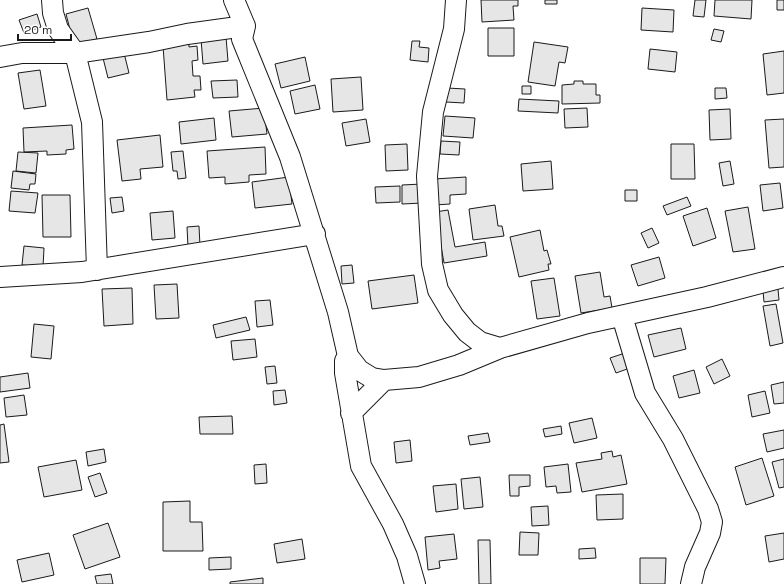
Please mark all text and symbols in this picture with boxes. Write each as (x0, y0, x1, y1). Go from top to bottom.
scale bar (18, 16, 71, 42)
text: 20 m (24, 22, 52, 38)

